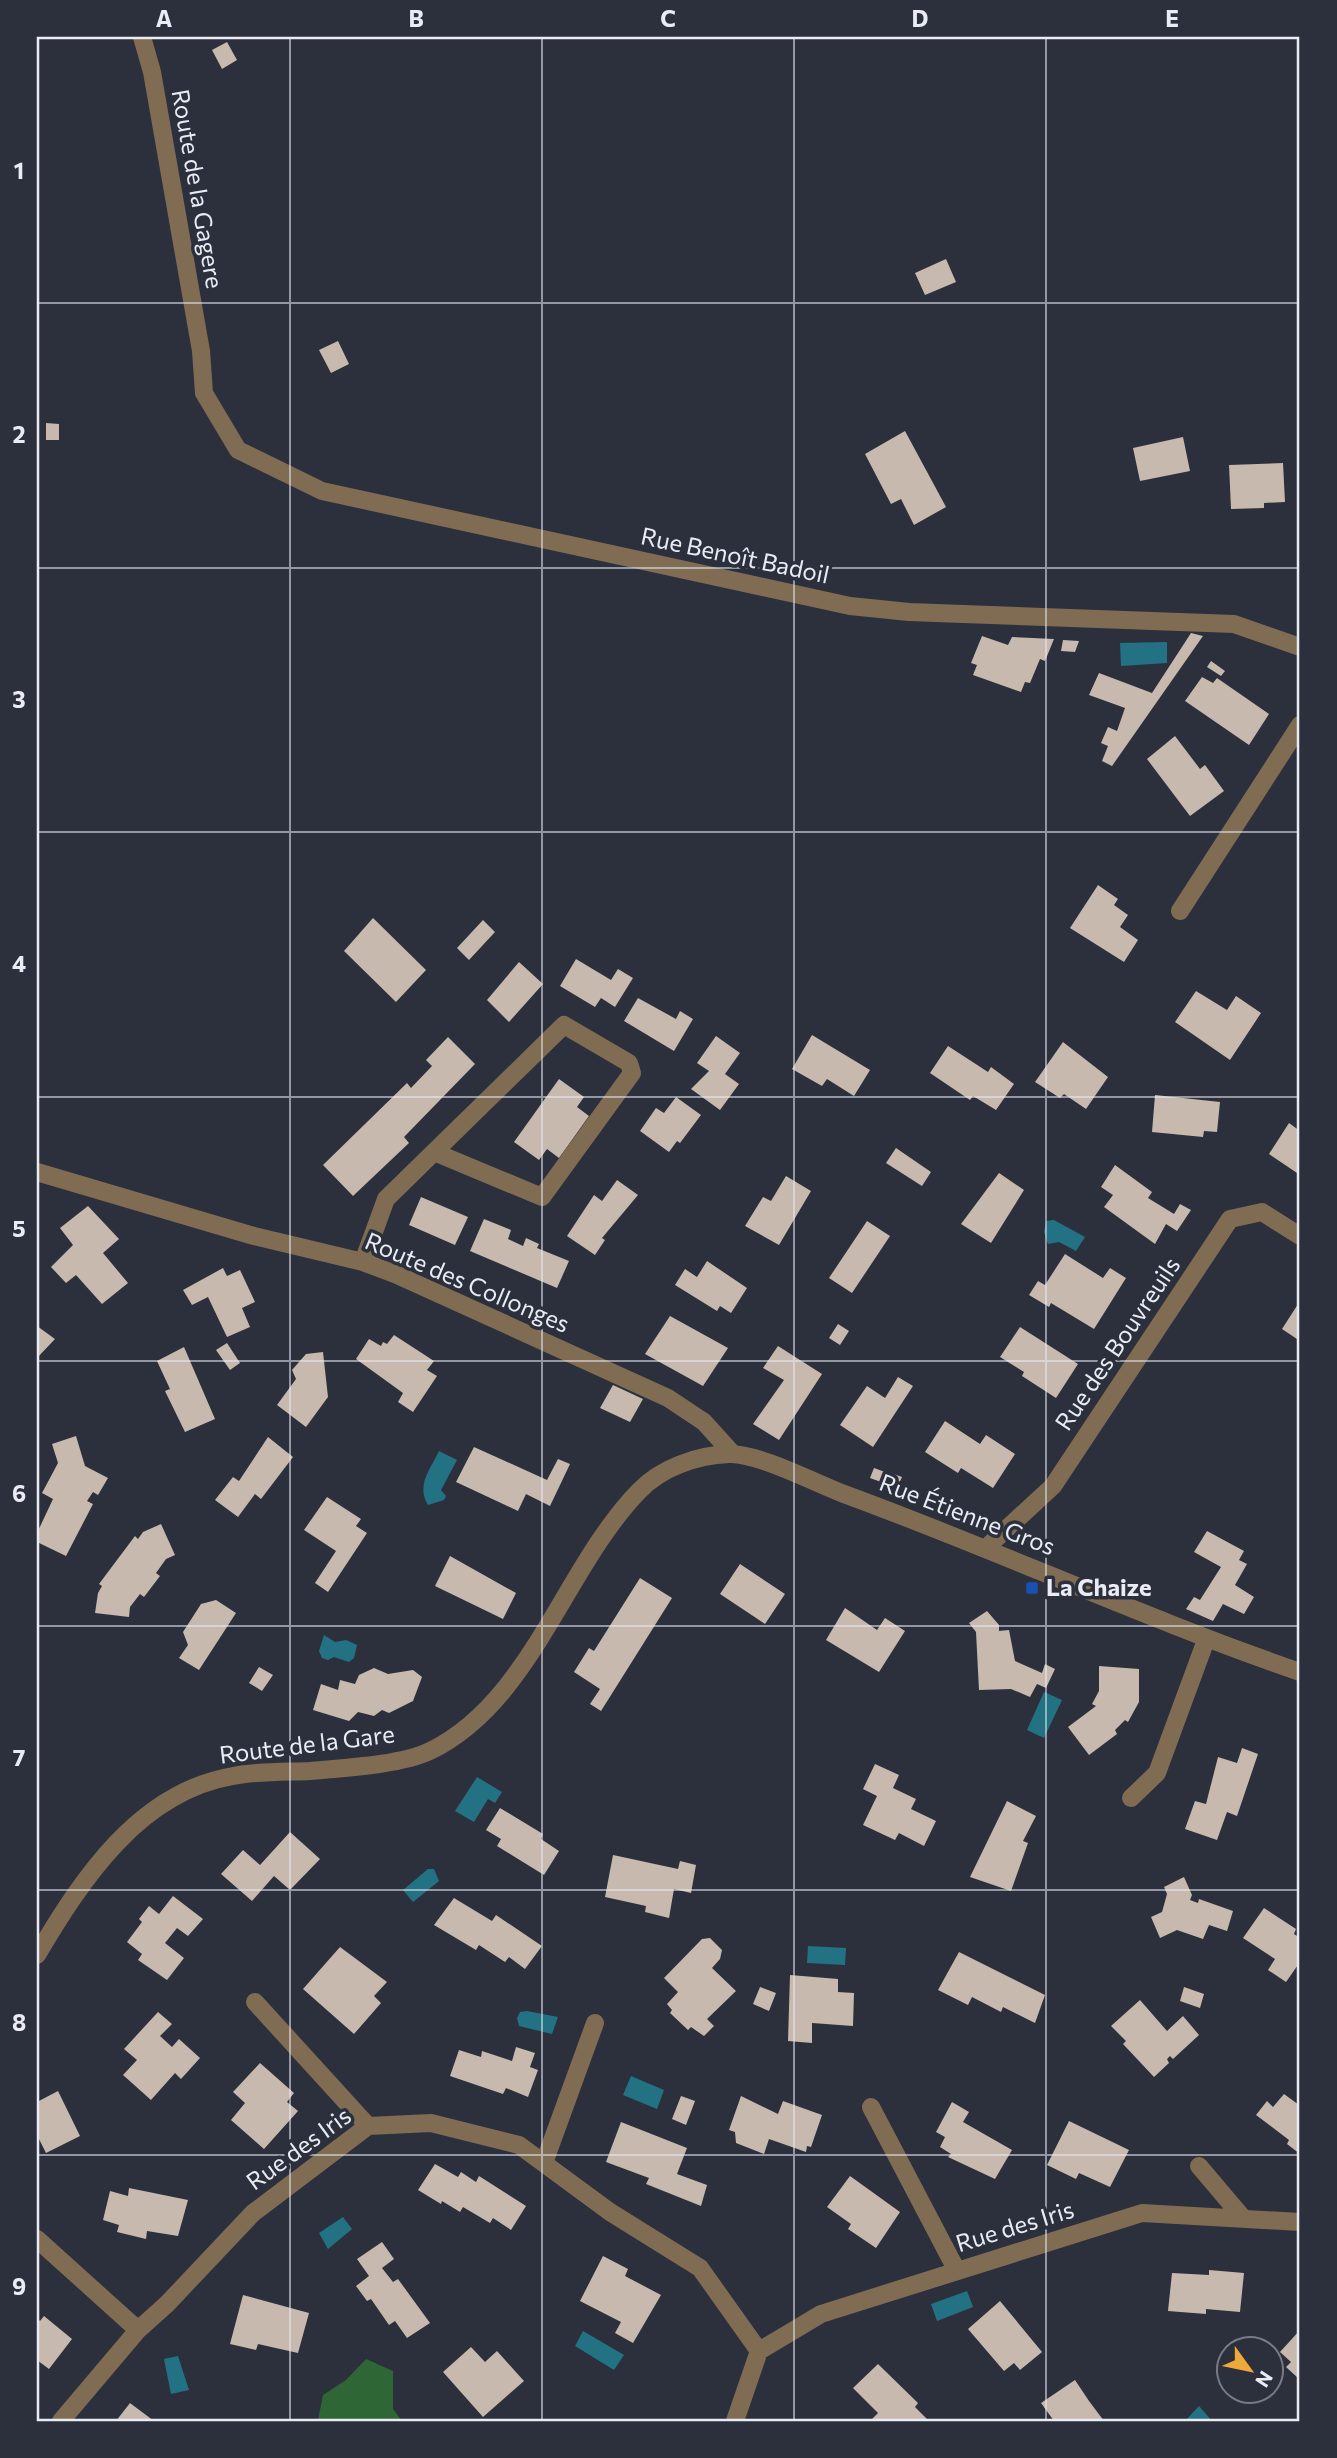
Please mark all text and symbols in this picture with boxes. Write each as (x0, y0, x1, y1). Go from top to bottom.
text: A (156, 4, 173, 32)
text: B (408, 4, 424, 32)
text: C (660, 4, 676, 32)
text: D (912, 4, 929, 32)
text: E (1165, 4, 1179, 32)
street label: Route de la Gagere (167, 87, 230, 291)
text: 1 (14, 156, 24, 184)
text: 2 (12, 420, 26, 448)
street label: Rue Benoît Badoil (638, 520, 832, 589)
text: 3 (12, 685, 26, 713)
text: 4 (12, 949, 26, 977)
text: 5 (12, 1214, 26, 1242)
street label: Route des Collonges (361, 1225, 574, 1338)
street label: Rue des Bouvreuils (1048, 1251, 1185, 1435)
street label: Rue Étienne Gros (876, 1467, 1059, 1560)
text: 6 (12, 1479, 26, 1507)
place label: La Chaize (1046, 1572, 1152, 1601)
marker: La Chaize (1024, 1580, 1040, 1596)
street label: Route de la Gare (218, 1718, 396, 1769)
text: 7 (13, 1743, 25, 1771)
text: 8 (12, 2008, 26, 2036)
street label: Rue des Iris (240, 2100, 356, 2195)
street label: Rue des Iris (952, 2194, 1077, 2257)
text: 9 (12, 2272, 26, 2300)
north arrow (1214, 2336, 1284, 2406)
text: N (1251, 2367, 1278, 2392)

